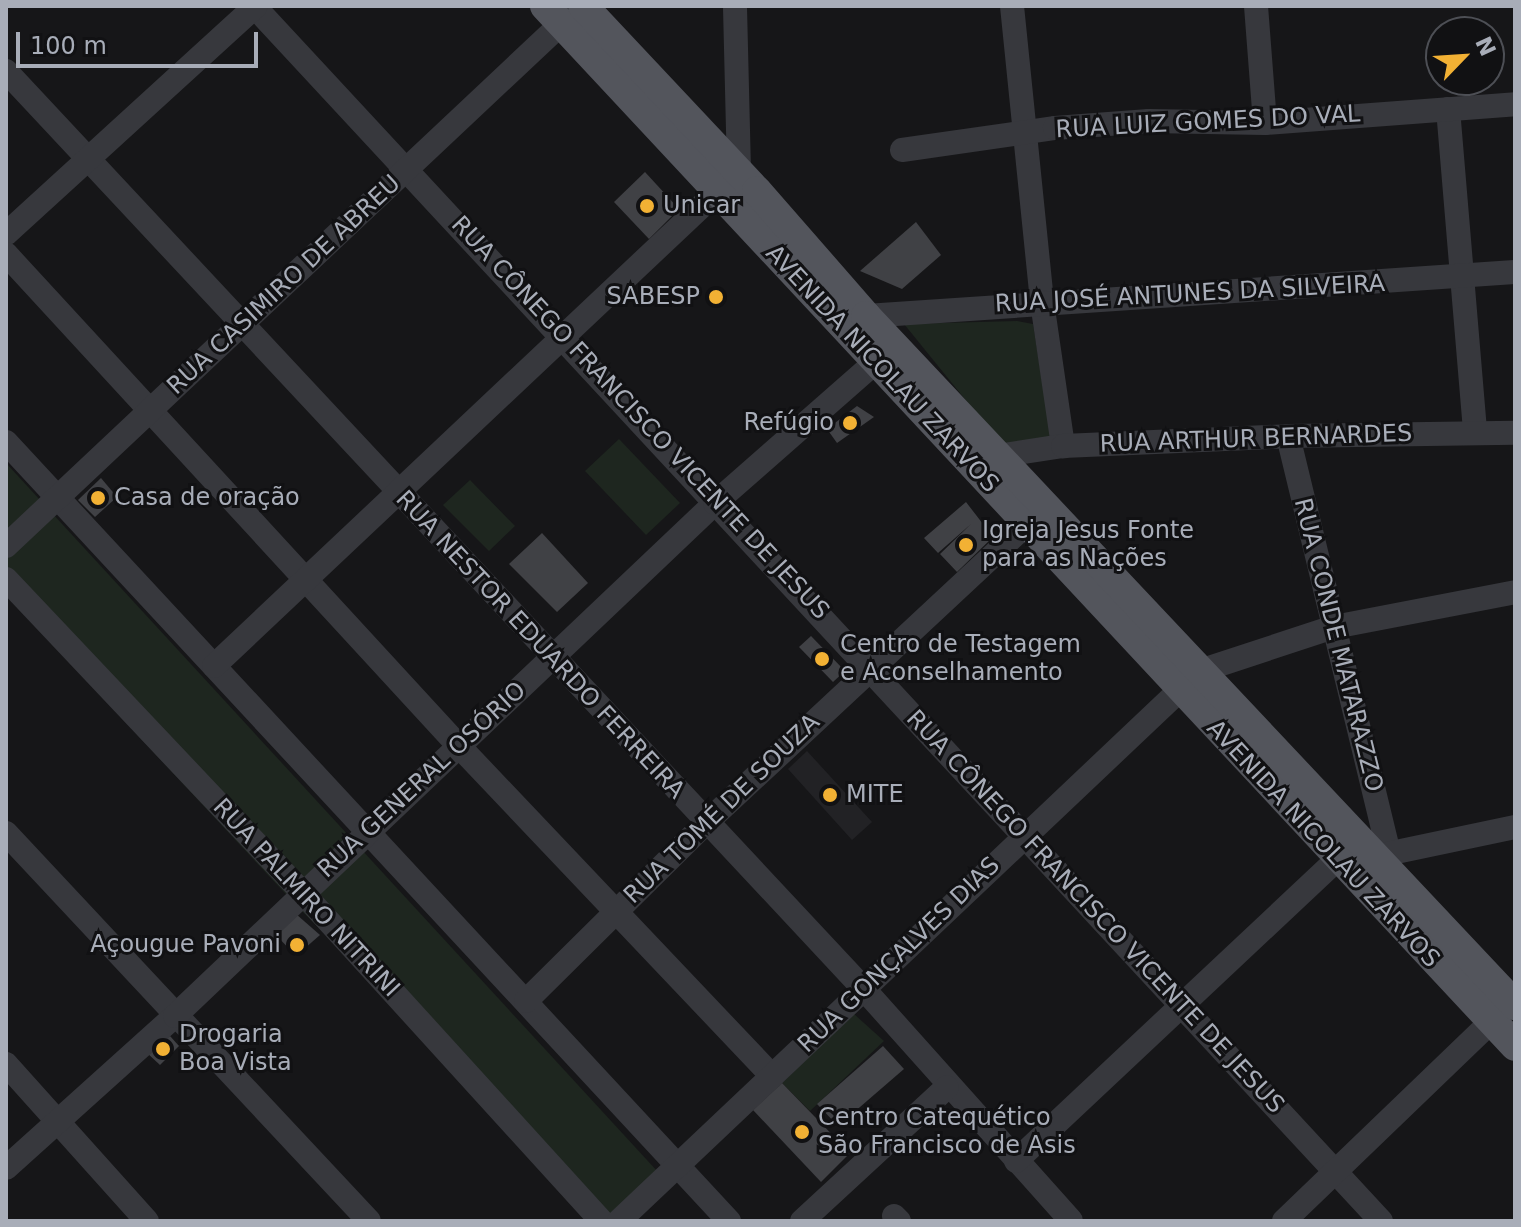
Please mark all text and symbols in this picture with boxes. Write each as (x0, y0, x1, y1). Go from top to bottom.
scale bar (20, 16, 262, 66)
north arrow (1425, 16, 1505, 96)
text: 100 m (30, 32, 107, 60)
text: N (1470, 33, 1501, 60)
street label: RUA LUIZ GOMES DO VAL (1055, 100, 1361, 144)
street label: RUA CASIMIRO DE ABREU (161, 169, 407, 401)
place label: Unicar (663, 192, 740, 220)
marker: Unicar (638, 197, 656, 215)
street label: RUA CÔNEGO FRANCISCO VICENTE DE JESUS (445, 210, 835, 626)
street label: AVENIDA NICOLAU ZARVOS (760, 239, 1004, 499)
street label: RUA JOSÉ ANTUNES DA SILVEIRA (994, 269, 1386, 319)
place label: SABESP (607, 283, 700, 311)
marker: SABESP (707, 288, 725, 306)
place label: Refúgio (743, 409, 834, 437)
marker: Refúgio (841, 414, 859, 432)
street label: RUA ARTHUR BERNARDES (1099, 419, 1413, 459)
place label: Casa de oração (114, 484, 300, 512)
street label: RUA NESTOR EDUARDO FERREIRA (389, 485, 691, 805)
marker: Casa de oração (89, 489, 107, 507)
street label: RUA CONDE MATARAZZO (1288, 495, 1388, 795)
place label: Igreja Jesus Fonte para as Nações (982, 517, 1194, 573)
marker: Igreja Jesus Fonte para as Nações (957, 536, 975, 554)
place label: Centro de Testagem e Aconselhamento (840, 631, 1081, 687)
marker: Centro de Testagem e Aconselhamento (811, 648, 833, 670)
street label: RUA GENERAL OSÓRIO (312, 676, 532, 884)
street label: RUA CÔNEGO FRANCISCO VICENTE DE JESUS (900, 704, 1290, 1120)
street label: RUA TOMÉ DE SOUZA (618, 708, 826, 910)
street label: AVENIDA NICOLAU ZARVOS (1201, 714, 1445, 974)
place label: MITE (846, 781, 904, 809)
marker: MITE (821, 786, 839, 804)
street label: RUA PALMIRO NITRINI (207, 793, 405, 1003)
street label: RUA GONÇALVES DIAS (792, 851, 1006, 1059)
place label: Açougue Pavoni (90, 931, 281, 959)
marker: Açougue Pavoni (288, 936, 306, 954)
place label: Drogaria Boa Vista (179, 1021, 292, 1077)
marker: Drogaria Boa Vista (154, 1040, 172, 1058)
place label: Centro Catequético São Francisco de Asis (818, 1104, 1076, 1160)
marker: Centro Catequético São Francisco de Asis (793, 1123, 811, 1141)

